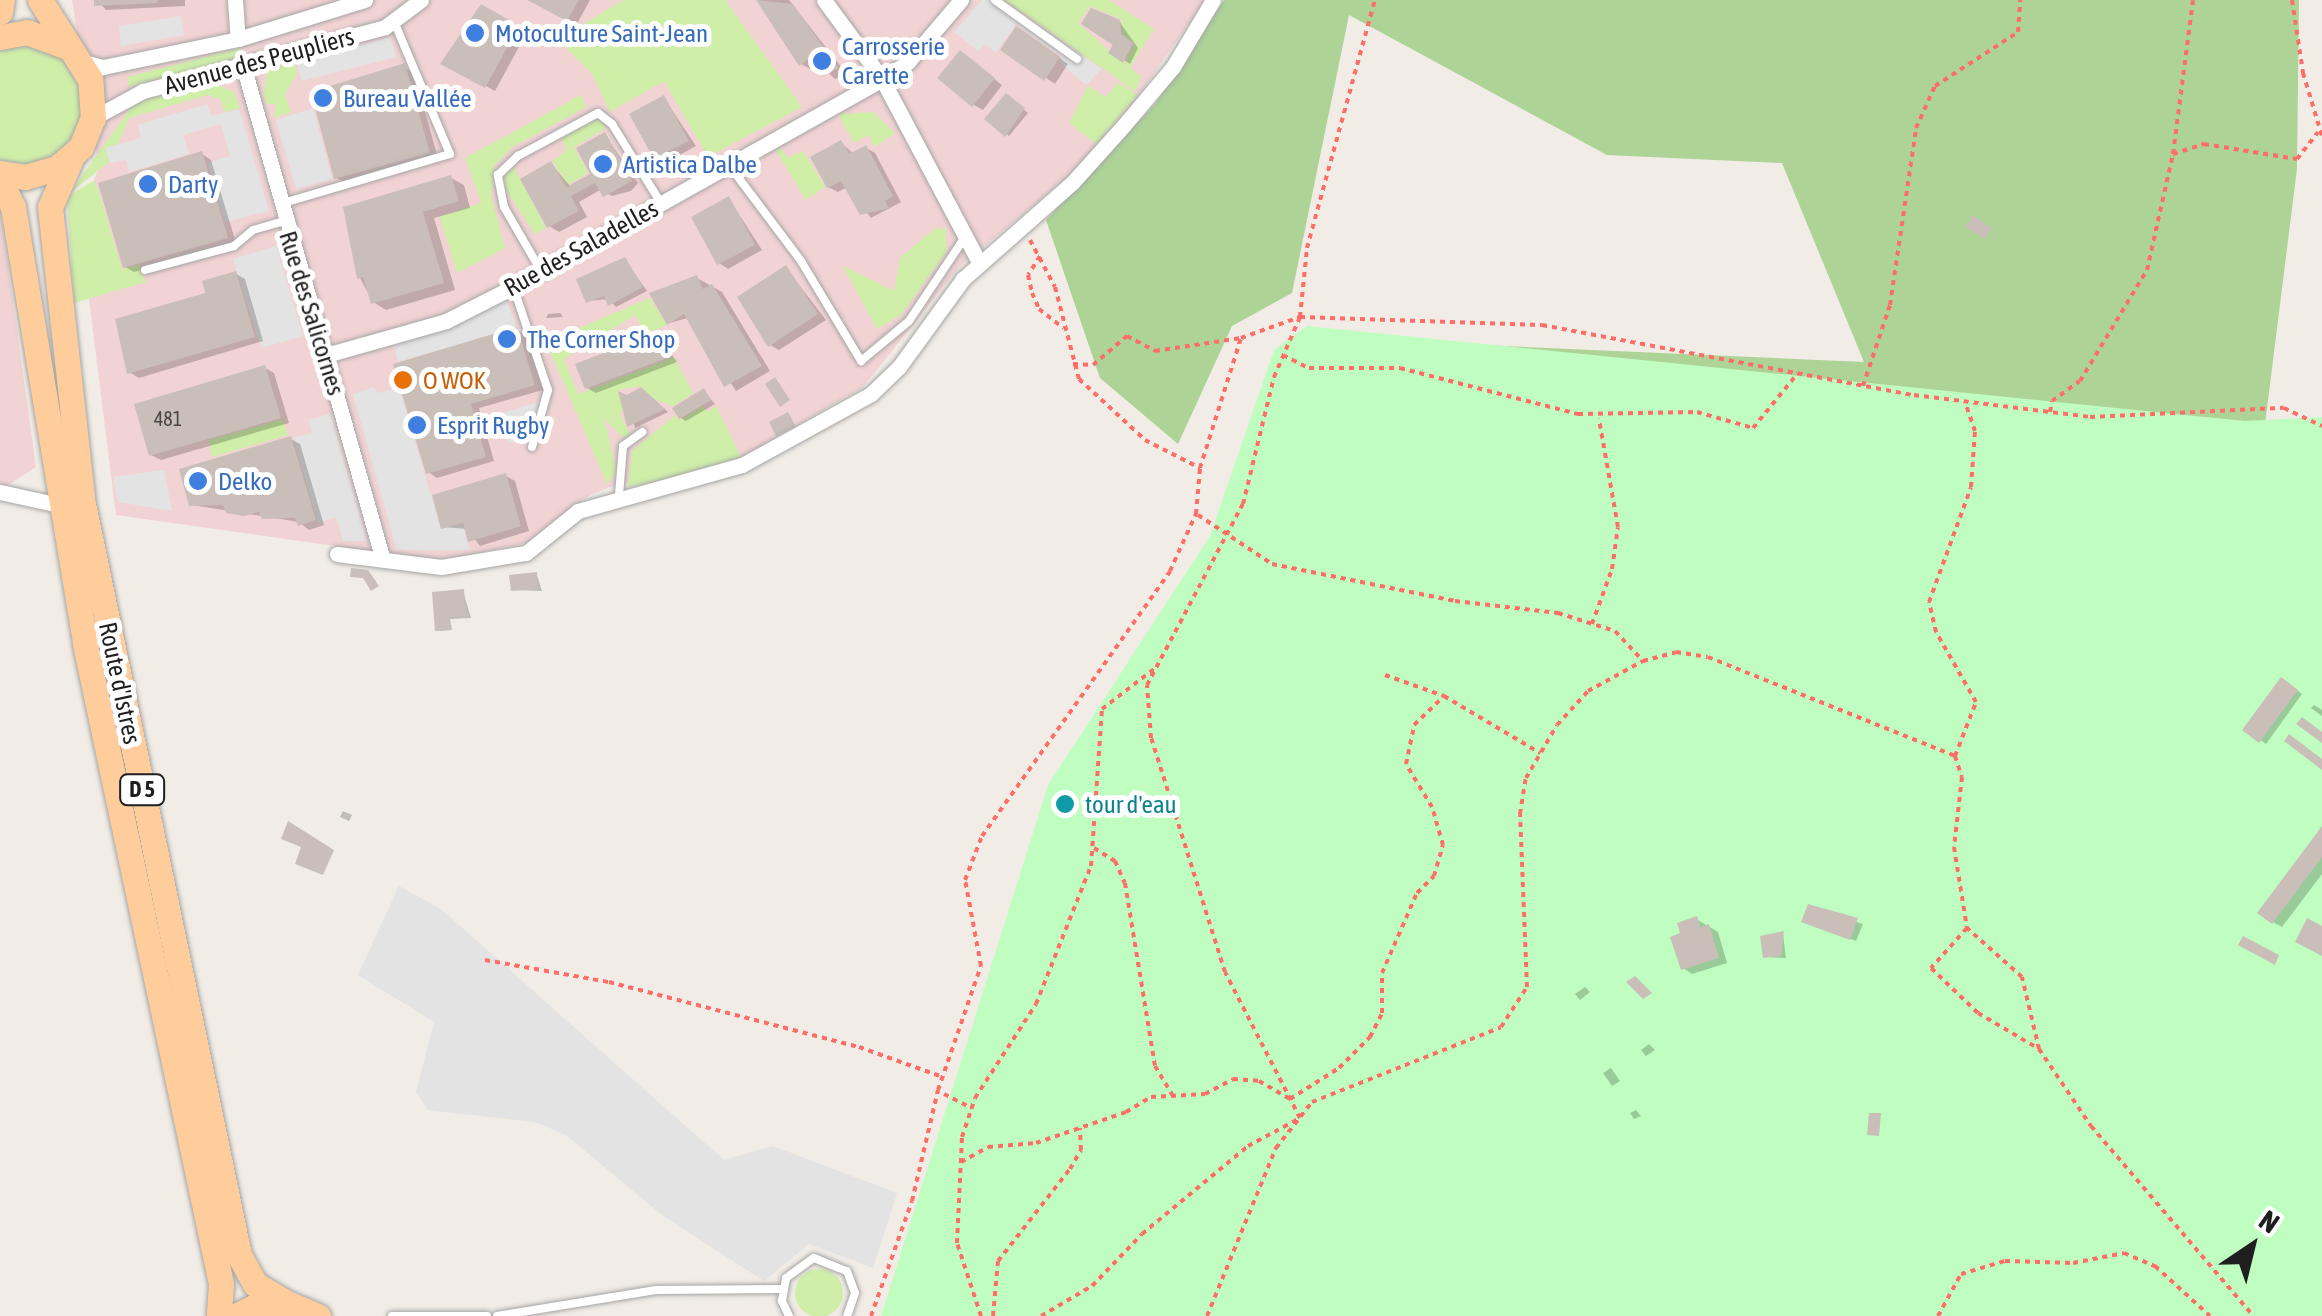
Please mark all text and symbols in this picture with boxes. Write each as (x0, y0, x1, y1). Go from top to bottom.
place label: Motoculture Saint-Jean (495, 18, 708, 48)
street label: Avenue des Peupliers (161, 21, 357, 101)
marker: Motoculture Saint-Jean (464, 22, 486, 44)
place label: Carrosserie Carette (842, 32, 945, 91)
marker: Carrosserie Carette (811, 50, 833, 72)
place label: Bureau Vallée (343, 83, 471, 113)
marker: Bureau Vallée (312, 87, 334, 109)
place label: Artistica Dalbe (623, 149, 757, 179)
marker: Artistica Dalbe (592, 153, 614, 175)
place label: Darty (168, 169, 218, 199)
marker: Darty (137, 173, 159, 195)
street label: Rue des Saladelles (499, 193, 663, 303)
street label: Rue des Salicornes (273, 227, 351, 399)
place label: The Corner Shop (527, 324, 675, 354)
marker: The Corner Shop (496, 328, 518, 350)
place label: O WOK (423, 365, 486, 395)
marker: O WOK (392, 369, 414, 391)
house number: 481 (154, 406, 182, 430)
place label: Esprit Rugby (437, 410, 549, 440)
marker: Esprit Rugby (406, 414, 428, 436)
place label: Delko (218, 466, 272, 496)
marker: Delko (187, 470, 209, 492)
street label: Route d'Istres (92, 619, 148, 747)
road number: D 5 (117, 773, 167, 807)
place label: tour d'eau (1085, 789, 1177, 819)
marker: tour d'eau (1054, 793, 1076, 815)
north arrow (2202, 1196, 2302, 1296)
text: N (2253, 1204, 2285, 1239)

